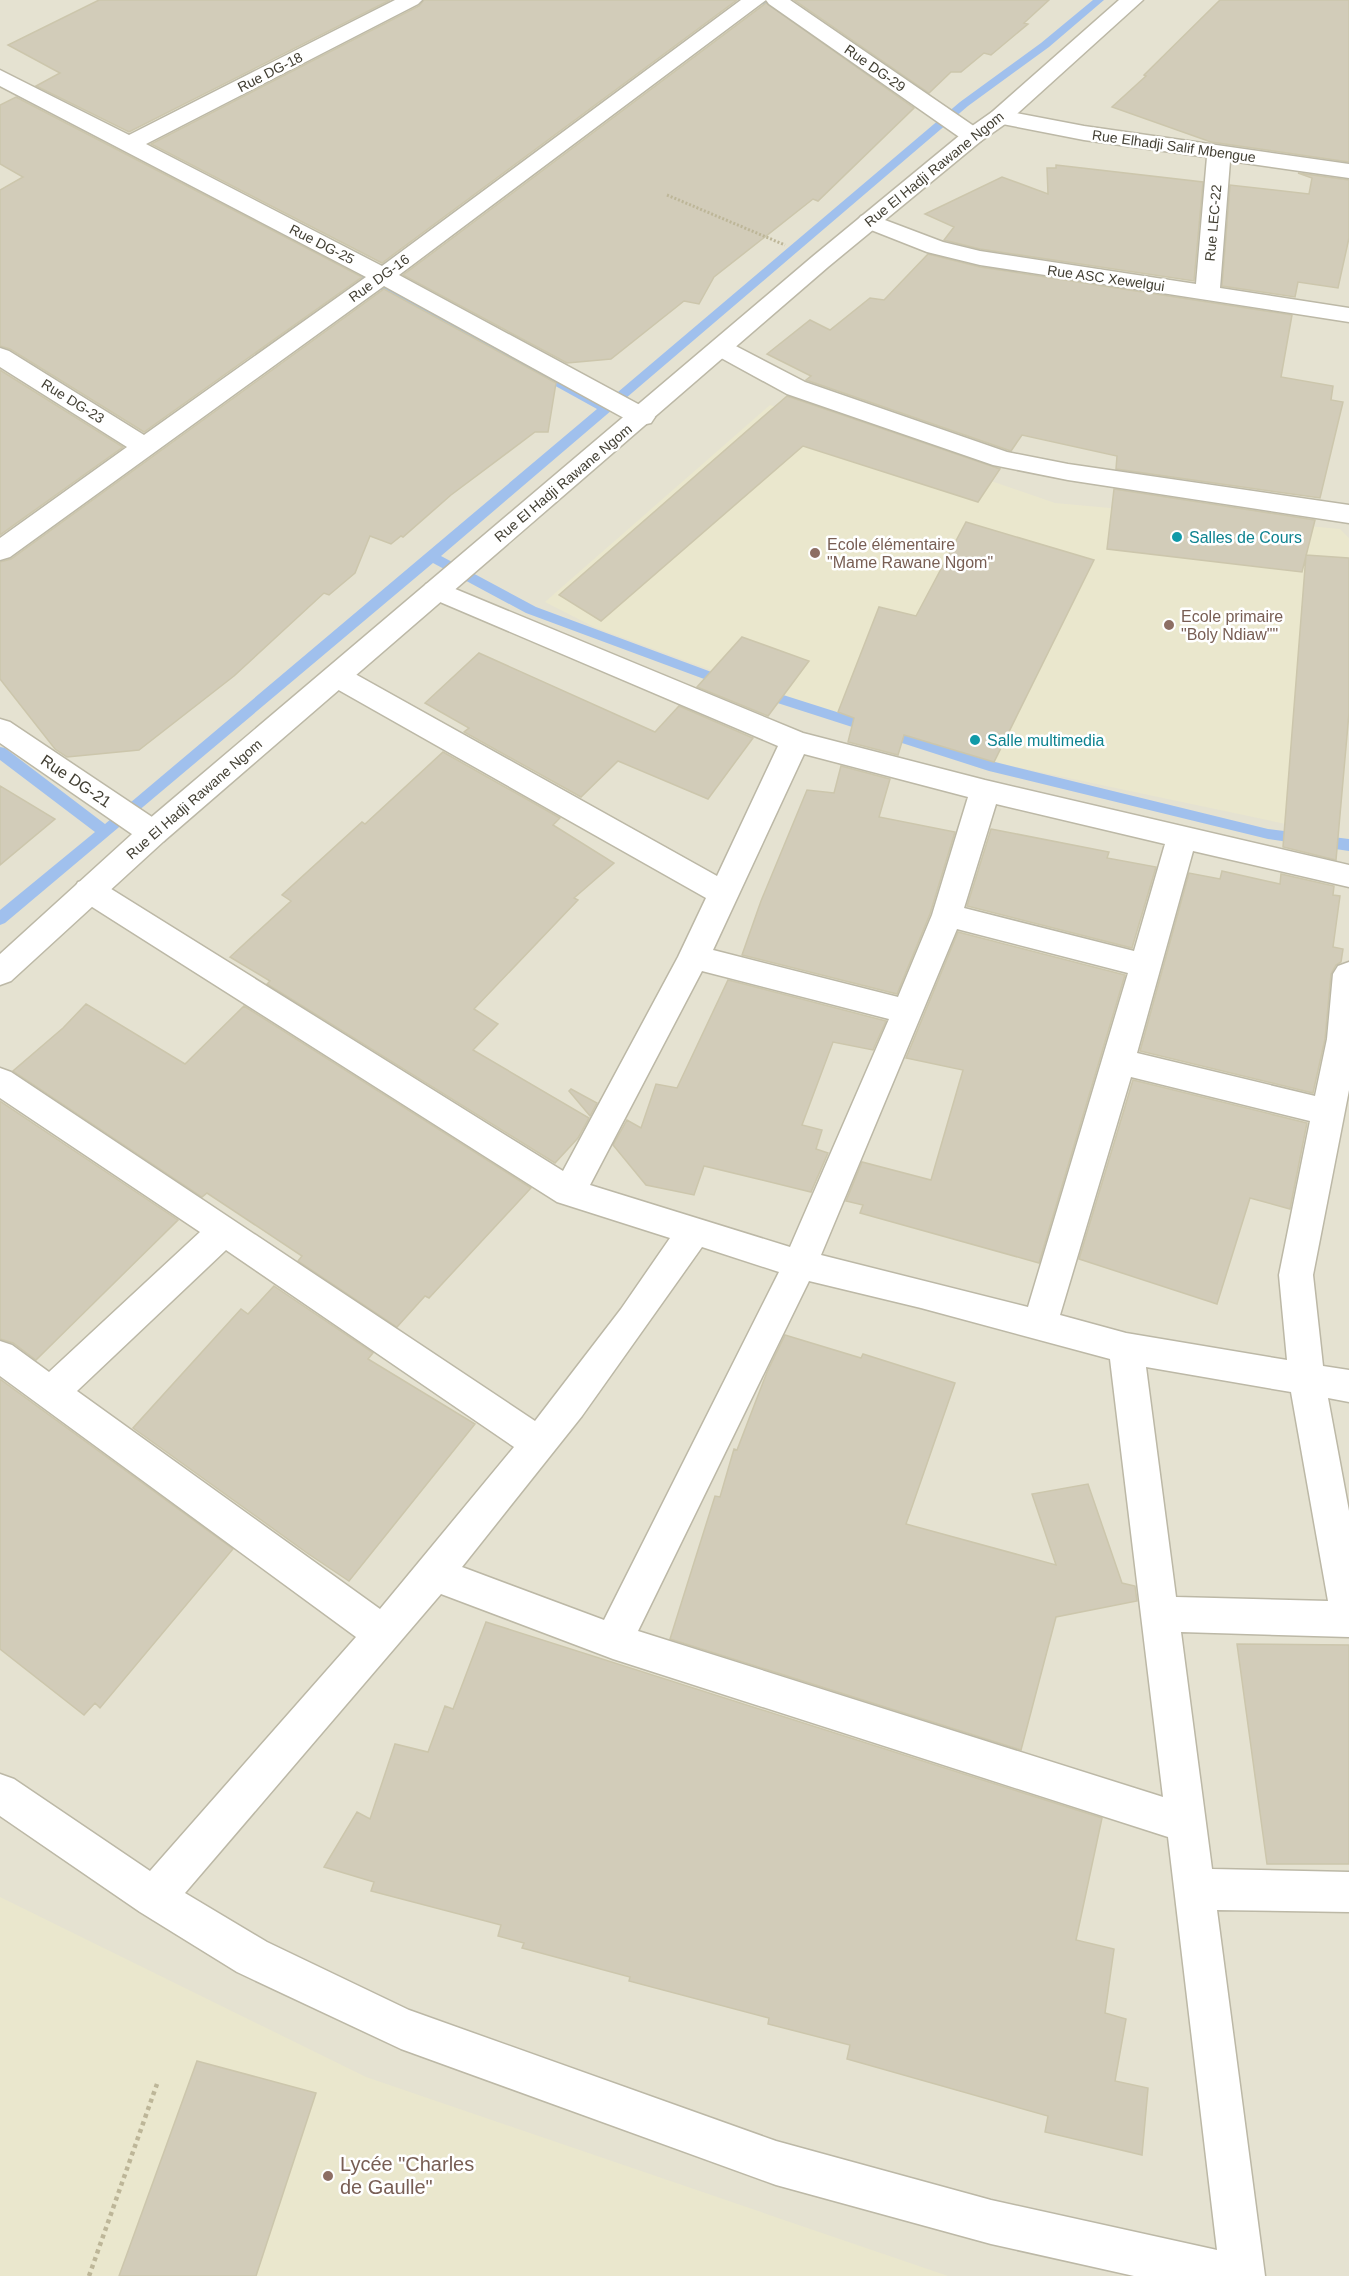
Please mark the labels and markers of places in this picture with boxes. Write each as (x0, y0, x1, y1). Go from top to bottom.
place label: Salles de Cours (1189, 529, 1302, 546)
marker: Salles de Cours (1170, 530, 1184, 544)
place label: Ecole élémentaire "Mame Rawane Ngom" (827, 536, 993, 571)
marker: Ecole élémentaire "Mame Rawane Ngom" (808, 546, 822, 560)
place label: Ecole primaire "Boly Ndiaw"" (1181, 608, 1283, 643)
marker: Ecole primaire "Boly Ndiaw"" (1162, 618, 1176, 632)
place label: Salle multimedia (987, 732, 1104, 749)
marker: Salle multimedia (968, 733, 982, 747)
place label: Lycée "Charles de Gaulle" (340, 2153, 474, 2198)
marker: Lycée "Charles de Gaulle" (321, 2169, 335, 2183)

